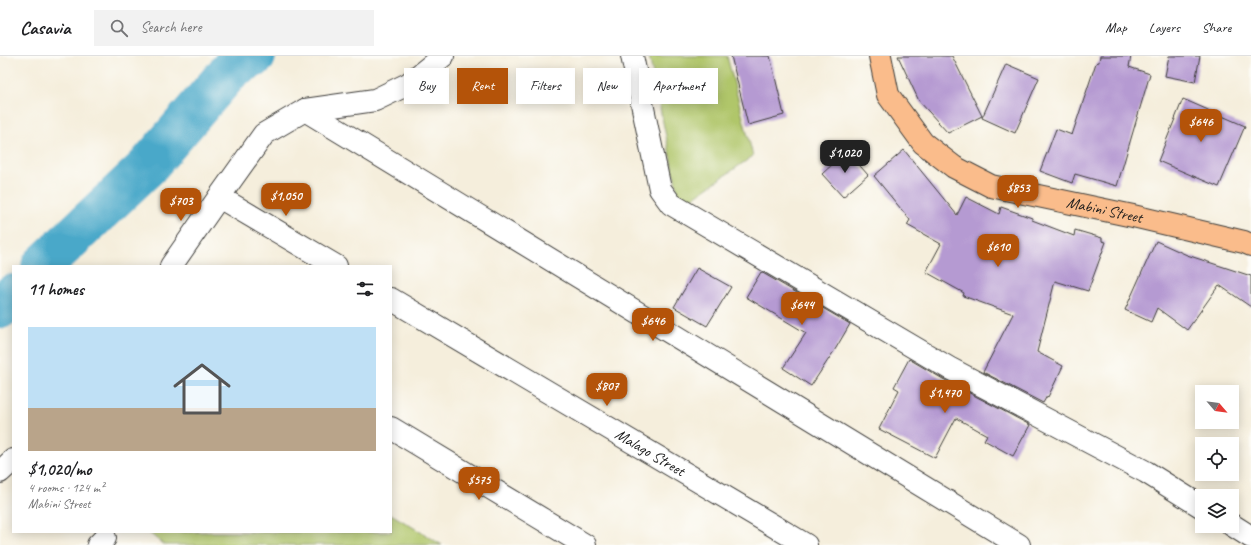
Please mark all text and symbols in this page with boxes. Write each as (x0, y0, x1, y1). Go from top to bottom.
search box (94, 10, 374, 46)
text: Casavia (20, 16, 70, 40)
icon: search (108, 17, 130, 39)
text: Search here (140, 18, 202, 37)
text: Map (1105, 19, 1127, 36)
text: Layers (1149, 19, 1180, 36)
text: Share (1202, 19, 1231, 36)
chip: Buy (404, 68, 449, 104)
chip: Rent (457, 68, 508, 104)
chip: Filters (516, 68, 575, 104)
chip: New (583, 68, 631, 104)
chip: Apartment (639, 68, 718, 104)
pin: $646 (1177, 109, 1225, 143)
text: $646 (1189, 114, 1213, 130)
pin: $1,020 (812, 140, 878, 174)
text: $1,020 (829, 145, 861, 161)
pin: $853 (994, 175, 1042, 209)
text: $853 (1006, 180, 1030, 196)
pin: $1,050 (253, 183, 319, 217)
pin: $703 (157, 188, 205, 222)
text: $1,050 (270, 188, 302, 204)
street label: Mabini Street (1065, 192, 1146, 228)
text: $703 (169, 193, 193, 209)
pin: $610 (974, 234, 1022, 268)
text: $610 (986, 239, 1010, 255)
icon: filters (354, 278, 376, 300)
text: 11 homes (28, 279, 84, 300)
pin: $644 (778, 292, 826, 326)
text: $644 (790, 297, 814, 313)
pin: $646 (629, 308, 677, 342)
text: $646 (641, 313, 665, 329)
icon: home (166, 353, 238, 425)
pin: $807 (583, 373, 631, 407)
text: $807 (595, 378, 619, 394)
pin: $1,470 (912, 380, 978, 414)
text: $1,470 (929, 385, 961, 401)
north arrow (1195, 385, 1239, 429)
map controls (1195, 385, 1239, 533)
street label: Malago Street (612, 424, 690, 482)
button: locate (1195, 437, 1239, 481)
text: $1,020/mo (28, 459, 91, 480)
pin: $575 (455, 467, 503, 501)
text: $575 (468, 472, 490, 488)
text: 4 rooms · 124 m² (28, 480, 104, 496)
button: layers (1195, 489, 1239, 533)
text: Mabini Street (28, 496, 91, 512)

